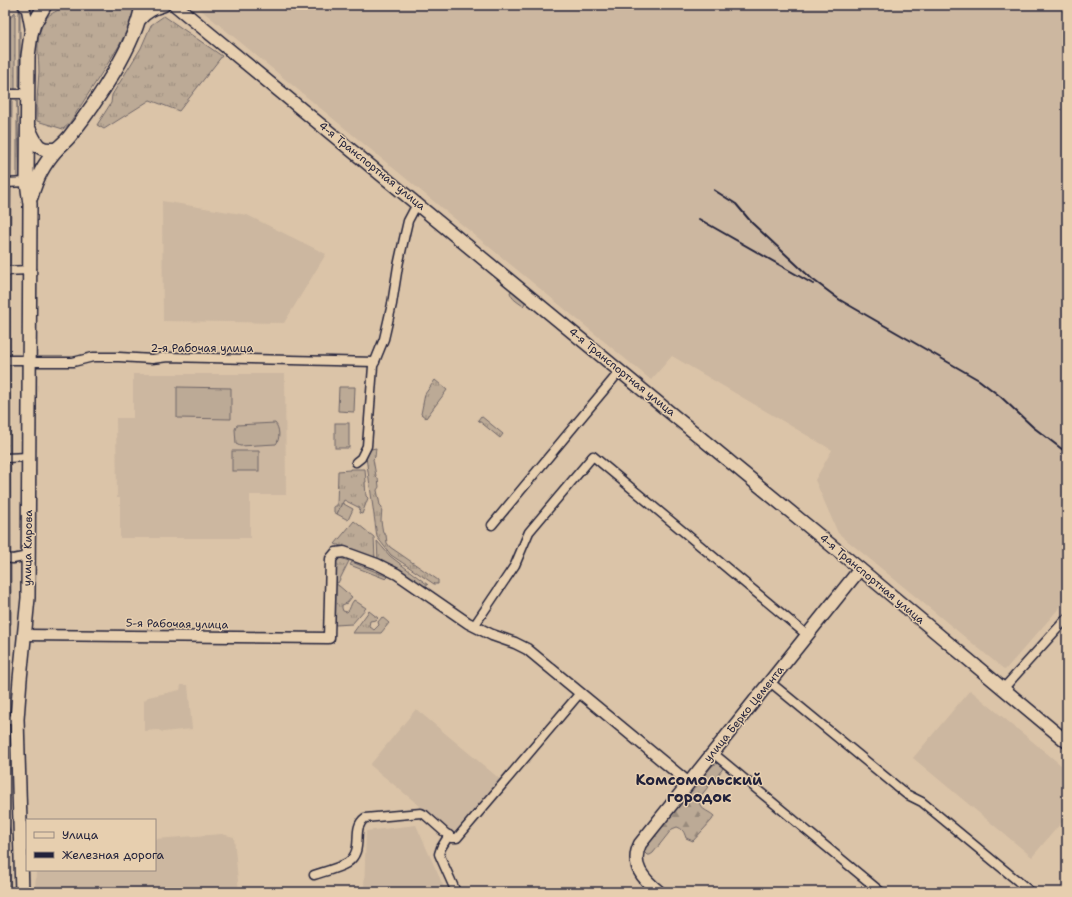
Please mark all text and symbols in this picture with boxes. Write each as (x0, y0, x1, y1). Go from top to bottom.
street label: 4-я Транспортная улица (316, 118, 429, 214)
street label: 4-я Транспортная улица (566, 324, 679, 420)
street label: 2-я Рабочая улица (151, 341, 254, 356)
street label: улица Кирова (20, 510, 36, 586)
street label: 4-я Транспортная улица (816, 530, 928, 628)
street label: 5-я Рабочая улица (126, 616, 229, 632)
street label: улица Берко Цемента (701, 663, 788, 765)
district label: Комсомольский городок (636, 770, 763, 807)
legend (26, 819, 156, 871)
text: Улица (62, 827, 99, 843)
text: Железная дорога (62, 847, 165, 863)

